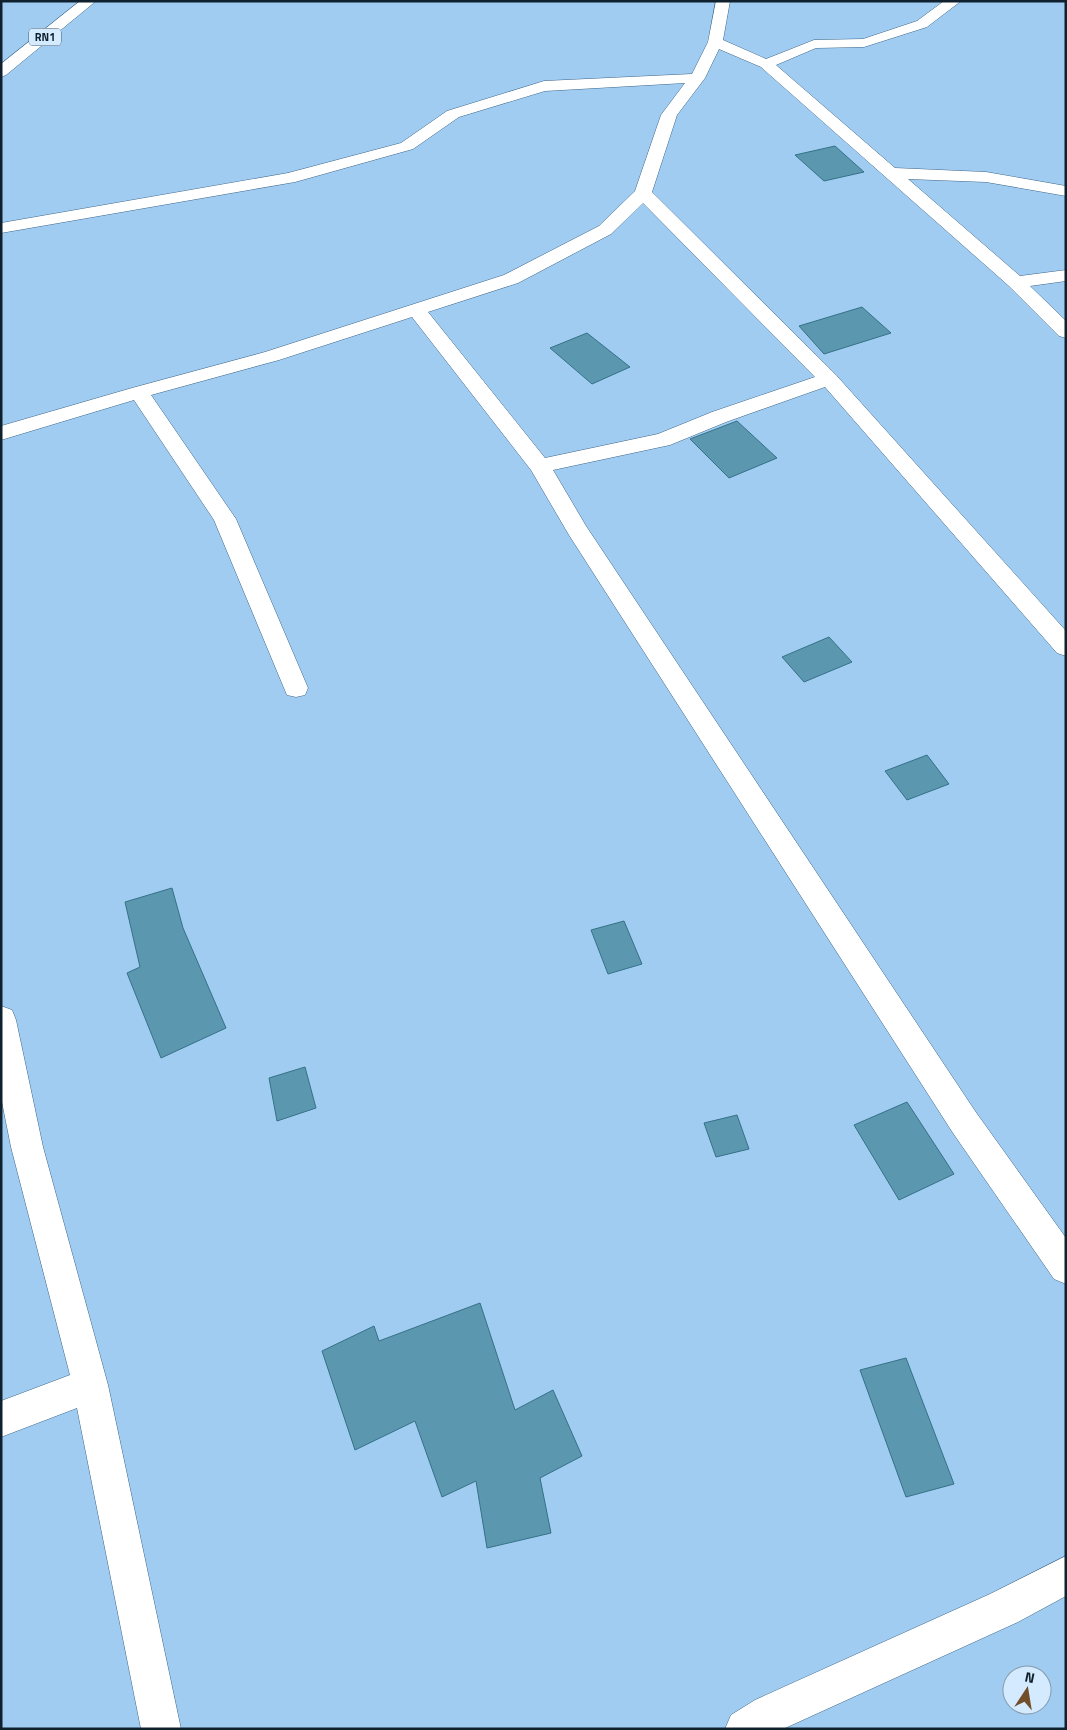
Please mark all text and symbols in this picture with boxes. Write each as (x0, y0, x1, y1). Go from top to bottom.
road number: RN1 (29, 28, 61, 46)
north arrow (1002, 1665, 1052, 1715)
text: N (1023, 1666, 1037, 1688)

